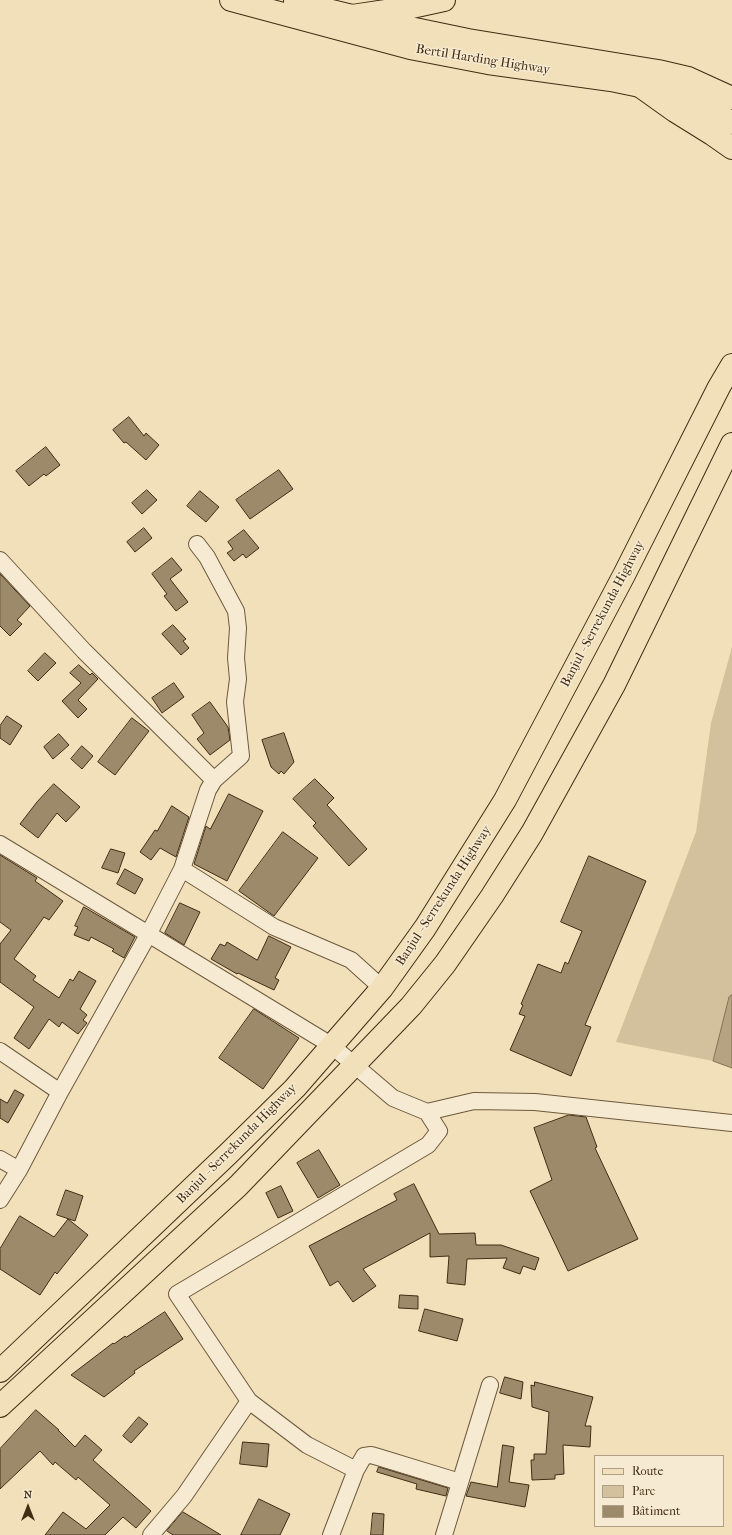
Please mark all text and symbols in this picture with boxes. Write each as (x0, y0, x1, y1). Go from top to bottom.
street label: Bertil Harding Highway (415, 42, 551, 78)
street label: Banjul - Serrekunda Highway (558, 538, 648, 690)
street label: Banjul - Serrekunda Highway (393, 823, 495, 969)
street label: Banjul - Serrekunda Highway (174, 1081, 300, 1207)
legend (594, 1455, 724, 1527)
text: Route (632, 1464, 664, 1478)
text: Parc (632, 1484, 655, 1498)
north arrow (8, 1487, 48, 1527)
text: N (24, 1488, 32, 1501)
text: Bâtiment (632, 1504, 680, 1518)

